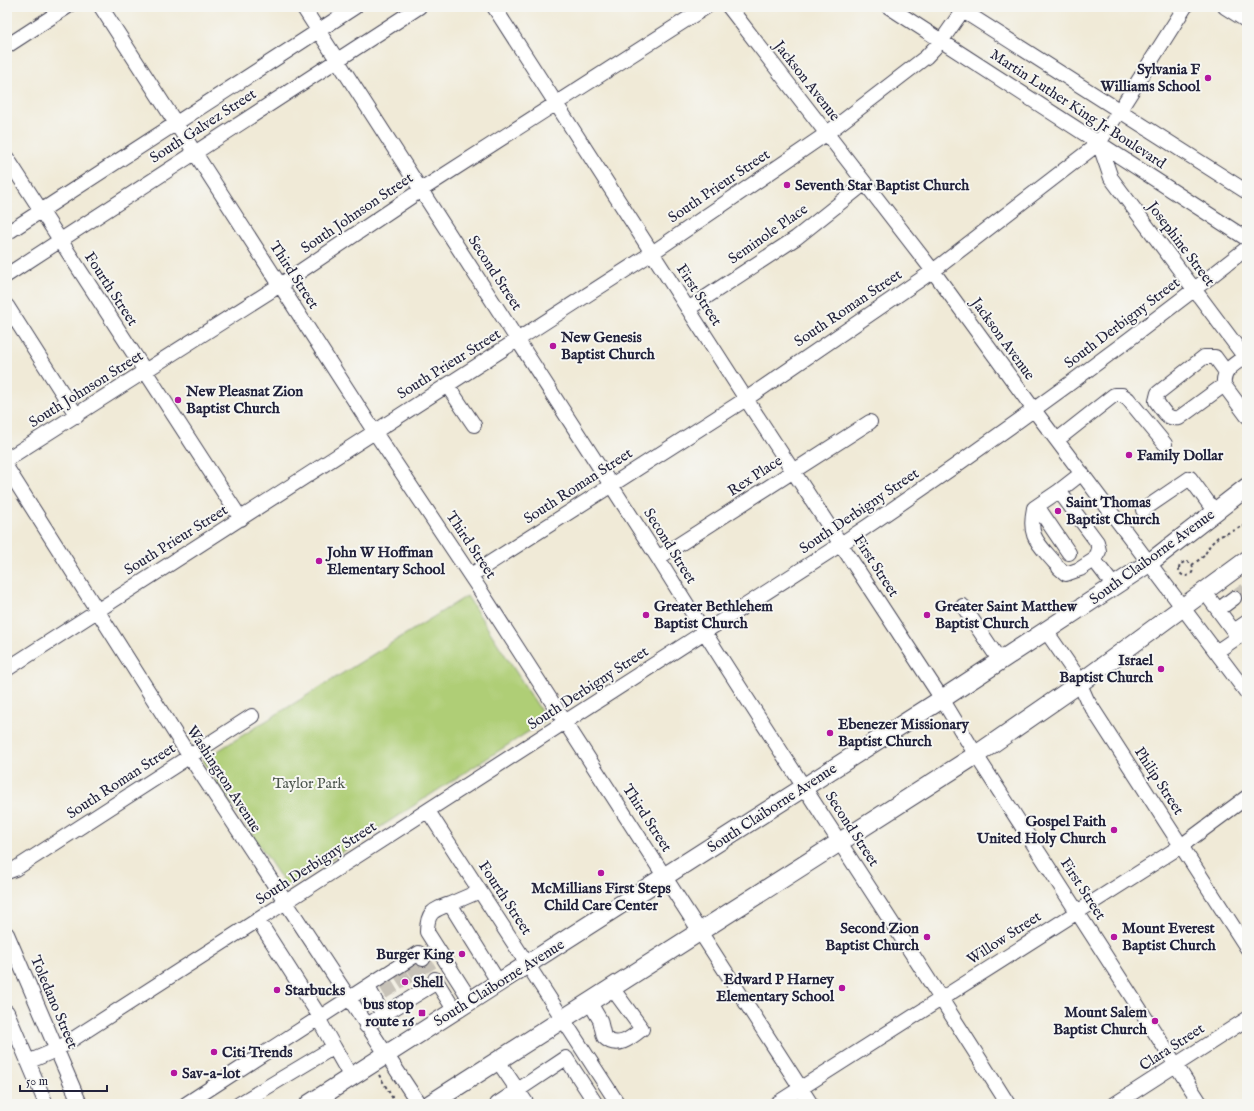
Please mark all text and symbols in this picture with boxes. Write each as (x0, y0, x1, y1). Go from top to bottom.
street label: Jackson Avenue (768, 35, 844, 125)
street label: Martin Luther King Jr Boulevard (987, 45, 1170, 174)
place label: Sylvania F Williams School (1100, 60, 1201, 96)
marker: Sylvania F Williams School (1203, 73, 1213, 83)
street label: South Galvez Street (146, 84, 260, 168)
street label: South Prieur Street (664, 145, 774, 227)
street label: South Johnson Street (297, 168, 417, 258)
place label: Seventh Star Baptist Church (795, 176, 970, 195)
marker: Seventh Star Baptist Church (782, 180, 792, 190)
street label: Josephine Street (1142, 196, 1219, 290)
street label: Seminole Place (724, 199, 812, 268)
street label: Second Street (464, 232, 526, 314)
street label: Third Street (265, 238, 323, 312)
street label: Fourth Street (80, 248, 142, 330)
street label: First Street (672, 260, 726, 330)
street label: South Roman Street (790, 265, 906, 351)
street label: South Derbigny Street (1060, 273, 1184, 373)
street label: Jackson Avenue (966, 293, 1039, 384)
street label: South Prieur Street (394, 324, 504, 404)
place label: New Genesis Baptist Church (560, 328, 656, 364)
marker: New Genesis Baptist Church (548, 341, 558, 351)
street label: South Johnson Street (25, 346, 147, 432)
place label: New Pleasnat Zion Baptist Church (185, 382, 303, 418)
marker: New Pleasnat Zion Baptist Church (173, 395, 183, 405)
street label: South Roman Street (520, 444, 636, 528)
place label: Family Dollar (1137, 446, 1224, 465)
marker: Family Dollar (1124, 450, 1134, 460)
street label: Rex Place (724, 451, 786, 501)
street label: South Derbigny Street (796, 464, 922, 558)
place label: Saint Thomas Baptist Church (1066, 493, 1161, 529)
street label: South Prieur Street (121, 500, 231, 580)
street label: Second Street (639, 505, 701, 587)
street label: South Claiborne Avenue (1085, 505, 1219, 609)
marker: Saint Thomas Baptist Church (1053, 506, 1063, 516)
street label: Third Street (442, 508, 500, 582)
street label: First Street (849, 531, 903, 601)
place label: John W Hoffman Elementary School (325, 543, 446, 579)
marker: John W Hoffman Elementary School (314, 556, 324, 566)
place label: Greater Bethlehem Baptist Church (654, 597, 773, 633)
place label: Greater Saint Matthew Baptist Church (935, 597, 1078, 633)
marker: Greater Bethlehem Baptist Church (641, 610, 651, 620)
marker: Greater Saint Matthew Baptist Church (922, 610, 932, 620)
street label: South Derbigny Street (524, 642, 652, 734)
place label: Israel Baptist Church (1059, 651, 1154, 687)
marker: Israel Baptist Church (1156, 664, 1166, 674)
place label: Ebenezer Missionary Baptist Church (838, 715, 969, 751)
street label: Washington Avenue (182, 722, 266, 836)
marker: Ebenezer Missionary Baptist Church (825, 728, 835, 738)
street label: South Roman Street (63, 739, 179, 823)
street label: Philip Street (1130, 743, 1188, 819)
street label: South Claiborne Avenue (704, 759, 840, 857)
park label: Taylor Park (273, 774, 346, 793)
street label: Third Street (618, 781, 676, 855)
street label: Second Street (821, 788, 883, 870)
place label: Gospel Faith United Holy Church (976, 812, 1107, 848)
street label: South Derbigny Street (252, 817, 380, 909)
marker: Gospel Faith United Holy Church (1109, 825, 1119, 835)
street label: First Street (1056, 854, 1110, 924)
street label: Fourth Street (474, 857, 536, 939)
marker: McMillians First Steps Child Care Center (596, 868, 606, 878)
place label: McMillians First Steps Child Care Center (531, 879, 672, 915)
street label: Willow Street (963, 907, 1045, 969)
place label: Second Zion Baptist Church (825, 919, 920, 955)
place label: Mount Everest Baptist Church (1122, 919, 1217, 955)
marker: Second Zion Baptist Church (922, 932, 932, 942)
marker: Mount Everest Baptist Church (1109, 932, 1119, 942)
street label: South Claiborne Avenue (430, 935, 568, 1031)
place label: Burger King (376, 945, 455, 964)
marker: Burger King (457, 949, 467, 959)
street label: Toledano Street (26, 952, 82, 1052)
place label: Edward P Harney Elementary School (716, 970, 835, 1006)
place label: Shell (413, 973, 445, 992)
marker: Shell (400, 977, 410, 987)
place label: Starbucks (285, 981, 346, 1000)
marker: Edward P Harney Elementary School (837, 983, 847, 993)
marker: Starbucks (272, 985, 282, 995)
place label: bus stop route 16 (362, 995, 415, 1031)
place label: Mount Salem Baptist Church (1053, 1003, 1148, 1039)
marker: bus stop route 16 (417, 1008, 427, 1018)
marker: Mount Salem Baptist Church (1150, 1016, 1160, 1026)
street label: Clara Street (1136, 1019, 1208, 1075)
place label: Citi Trends (222, 1043, 293, 1062)
marker: Citi Trends (209, 1047, 219, 1057)
place label: Sav-a-lot (182, 1064, 241, 1083)
scale bar (20, 1067, 107, 1093)
marker: Sav-a-lot (169, 1068, 179, 1078)
text: 50 m (26, 1074, 48, 1089)

